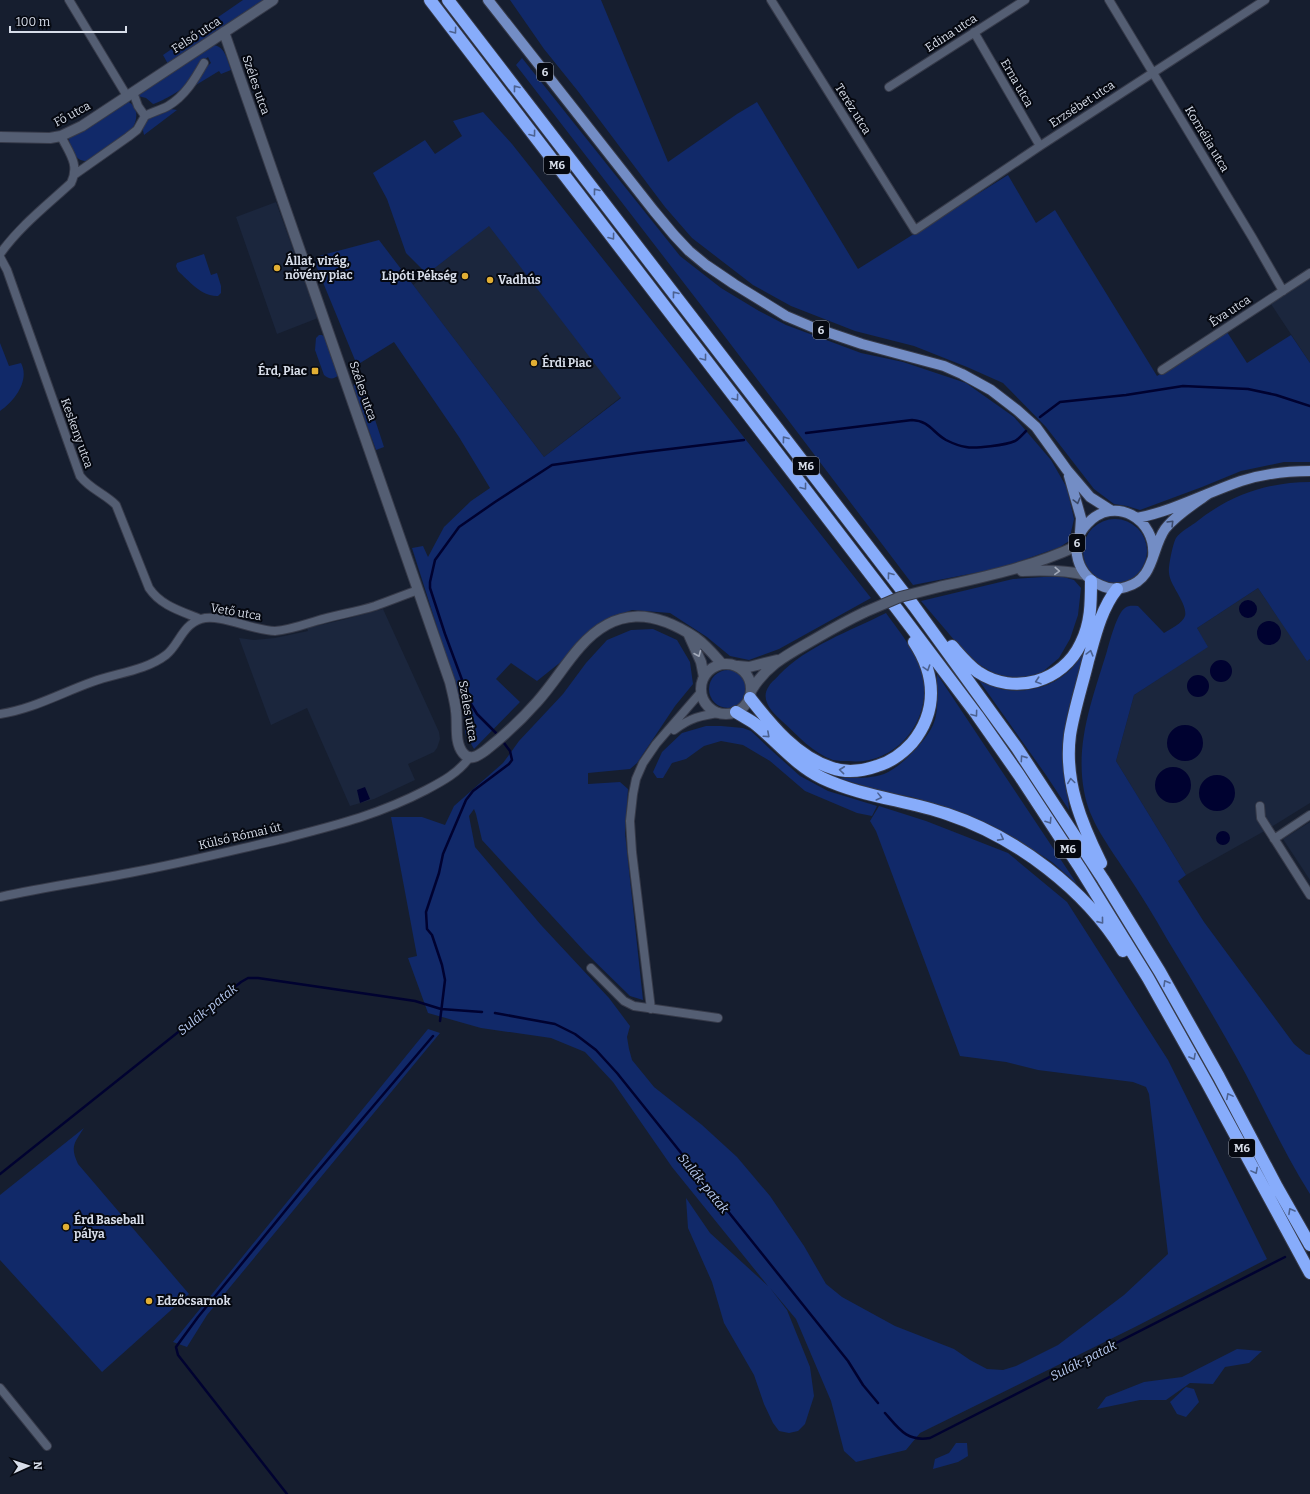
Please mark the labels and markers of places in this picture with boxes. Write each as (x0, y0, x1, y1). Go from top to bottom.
place label: Állat, virág, növény piac (285, 252, 353, 282)
marker: Állat, virág, növény piac (272, 263, 282, 273)
place label: Lipóti Pékség (382, 269, 457, 283)
marker: Lipóti Pékség (460, 271, 470, 281)
place label: Vadhús (498, 273, 541, 287)
marker: Vadhús (485, 275, 495, 285)
place label: Érdi Piac (542, 354, 592, 370)
marker: Érdi Piac (529, 358, 539, 368)
place label: Érd, Piac (258, 362, 307, 378)
marker: Érd, Piac (310, 366, 320, 376)
place label: Érd Baseball pálya (74, 1211, 144, 1241)
marker: Érd Baseball pálya (61, 1222, 71, 1232)
place label: Edzőcsarnok (157, 1294, 231, 1308)
marker: Edzőcsarnok (144, 1296, 154, 1306)

